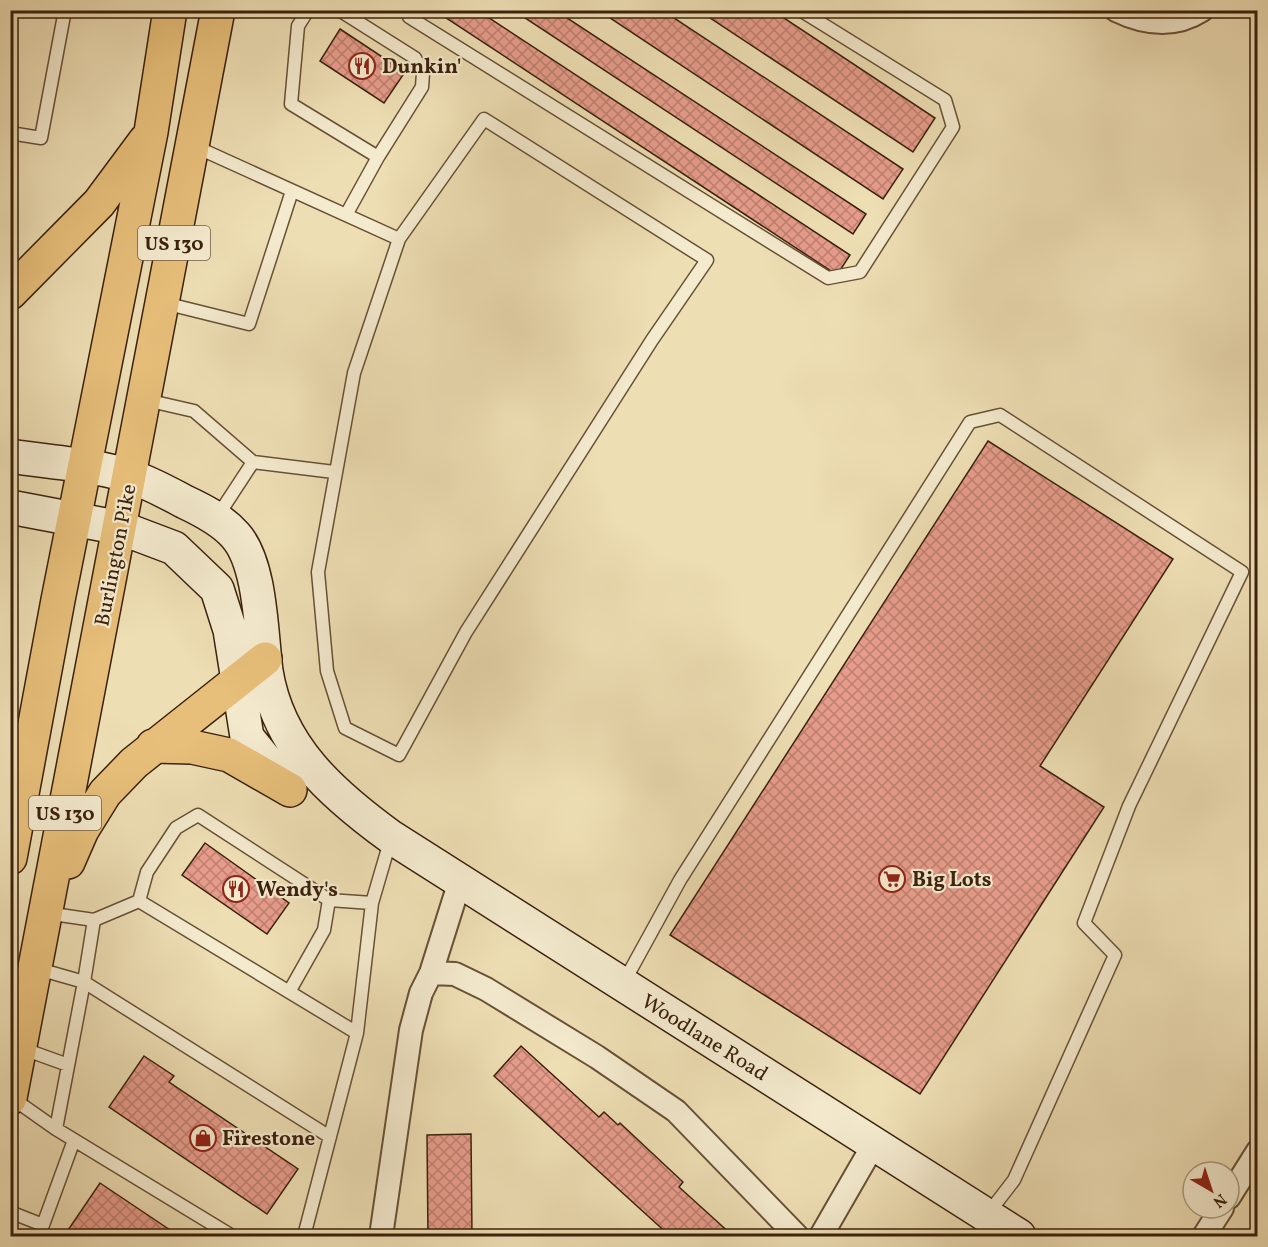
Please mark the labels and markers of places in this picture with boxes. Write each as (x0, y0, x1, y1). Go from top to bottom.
restaurant icon: Dunkin' (347, 51, 377, 81)
place label: Dunkin' (382, 53, 461, 82)
supermarket icon: Big Lots (877, 864, 907, 894)
place label: Big Lots (912, 866, 991, 895)
restaurant icon: Wendy's (221, 874, 251, 904)
place label: Wendy's (256, 876, 338, 905)
shop icon: Firestone (188, 1123, 218, 1153)
place label: Firestone (222, 1125, 315, 1154)

